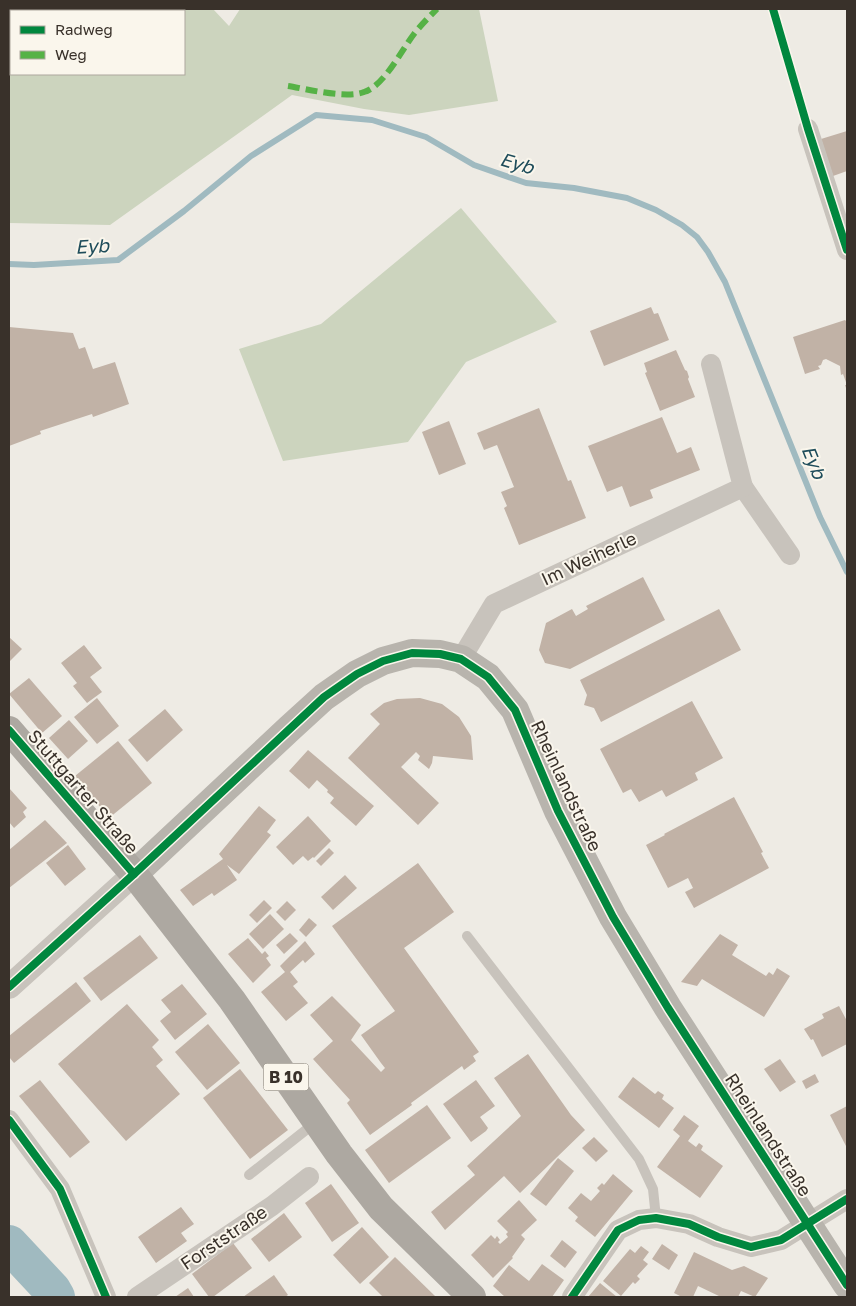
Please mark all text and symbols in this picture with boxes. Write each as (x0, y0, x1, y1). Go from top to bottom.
legend (10, 10, 185, 75)
text: Radweg (55, 20, 113, 38)
text: Weg (55, 45, 87, 63)
water label: Eyb (498, 147, 538, 179)
water label: Eyb (75, 233, 111, 258)
water label: Eyb (797, 442, 832, 483)
street label: Im Weiherle (537, 526, 640, 590)
street label: Rheinlandstraße (527, 716, 607, 855)
street label: Stuttgarter Straße (24, 725, 144, 858)
road number: B 10 (264, 1064, 308, 1090)
street label: Rheinlandstraße (721, 1069, 817, 1200)
street label: Forststraße (176, 1200, 271, 1274)

